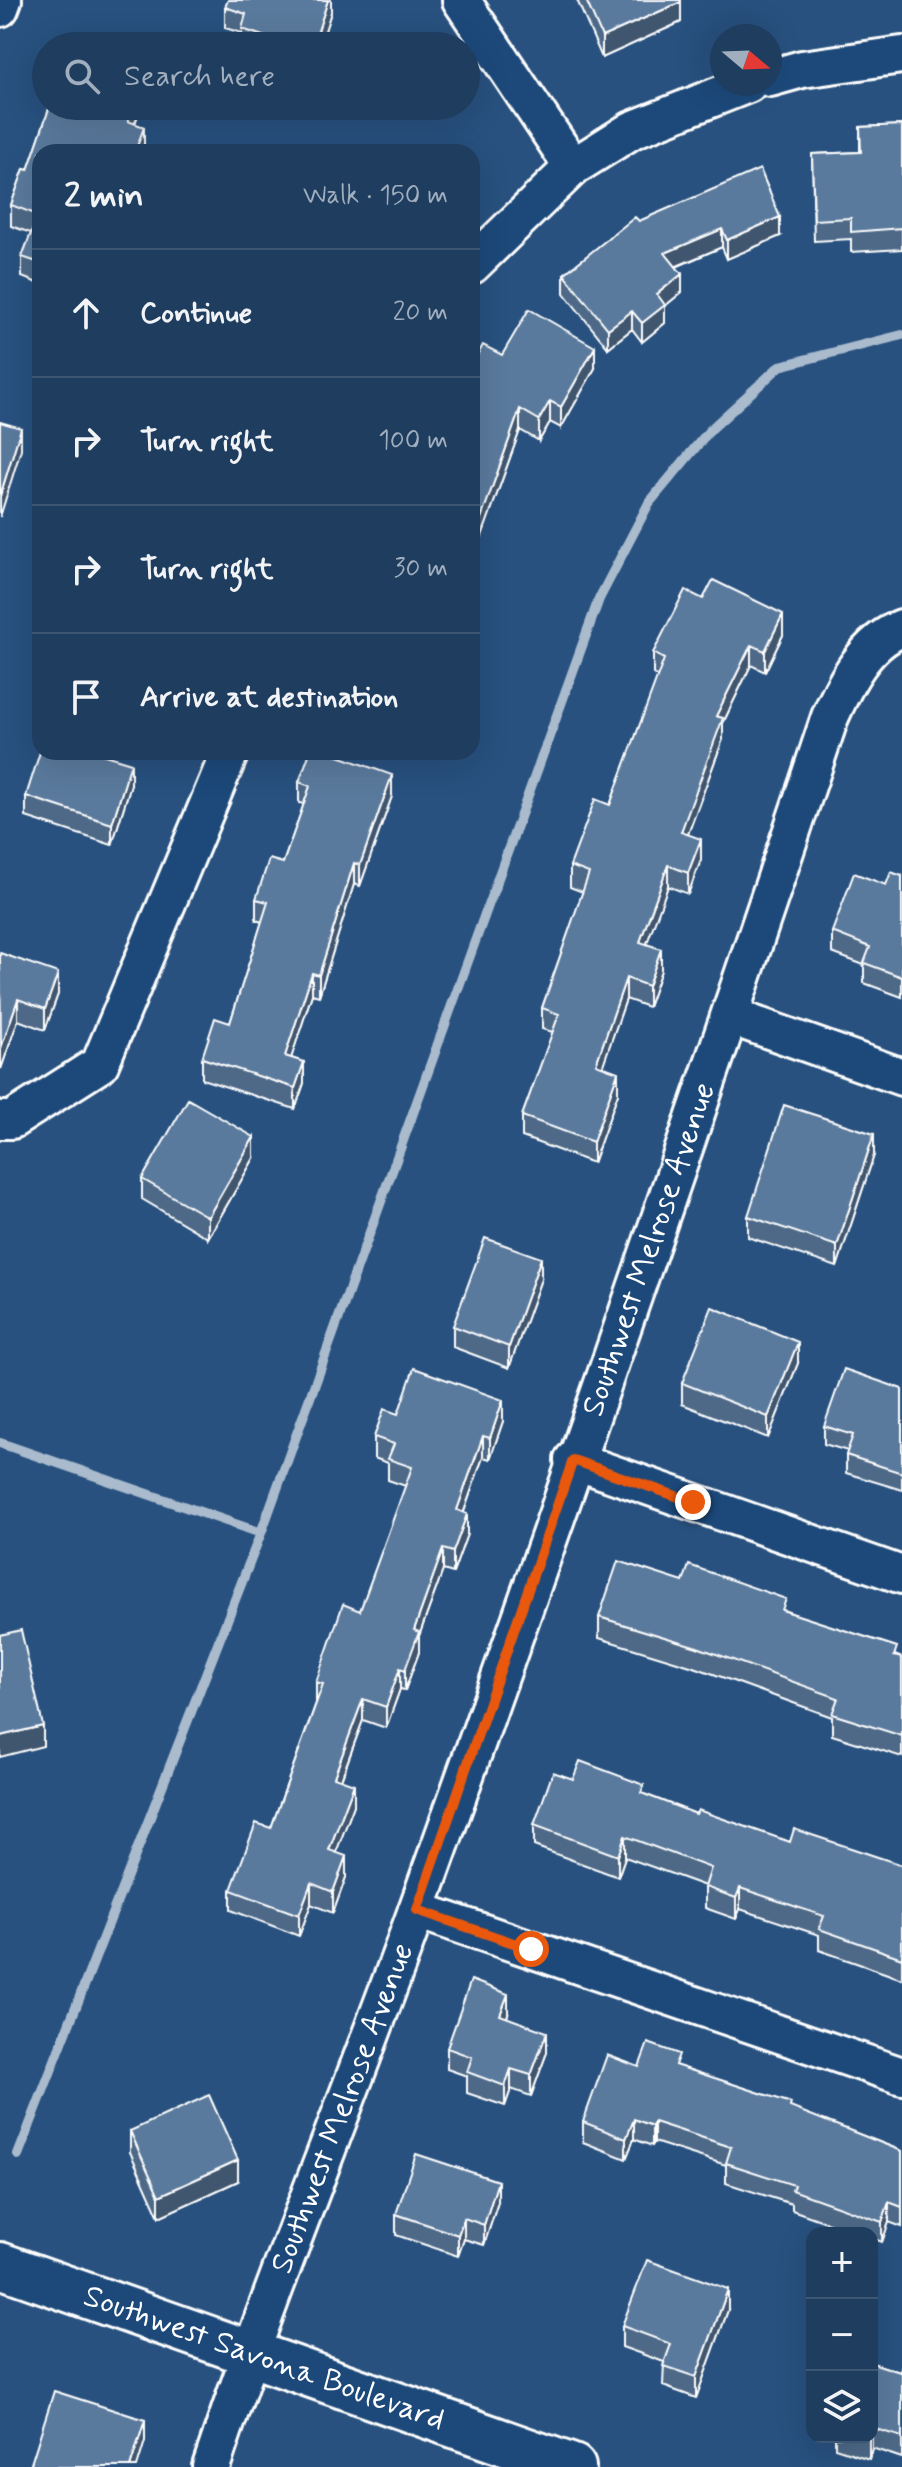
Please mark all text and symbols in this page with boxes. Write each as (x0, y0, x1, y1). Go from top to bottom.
north arrow (710, 24, 782, 96)
search box (32, 32, 480, 120)
icon: search (60, 54, 104, 98)
text: Search here (124, 57, 275, 96)
text: 2 min (64, 174, 144, 219)
text: Walk · 150 m (303, 179, 448, 213)
icon: ahead (64, 291, 108, 335)
text: Continue (140, 294, 252, 333)
text: 20 m (393, 296, 448, 330)
icon: right (64, 419, 108, 463)
text: Turn right (140, 422, 273, 461)
text: 100 m (378, 424, 448, 458)
icon: right (64, 547, 108, 591)
text: Turn right (140, 550, 273, 589)
text: 30 m (394, 552, 448, 586)
icon: arrive (64, 675, 108, 719)
text: Arrive at destination (140, 678, 398, 717)
street label: Southwest Melrose Avenue (572, 1077, 726, 1422)
route end (675, 1484, 711, 1520)
route start (513, 1931, 549, 1967)
street label: Southwest Melrose Avenue (261, 1937, 424, 2280)
map controls (806, 2227, 878, 2443)
button: + (806, 2227, 878, 2299)
street label: Southwest Savona Boulevard (78, 2275, 450, 2441)
button: − (806, 2299, 878, 2371)
button: layers (806, 2371, 878, 2443)

